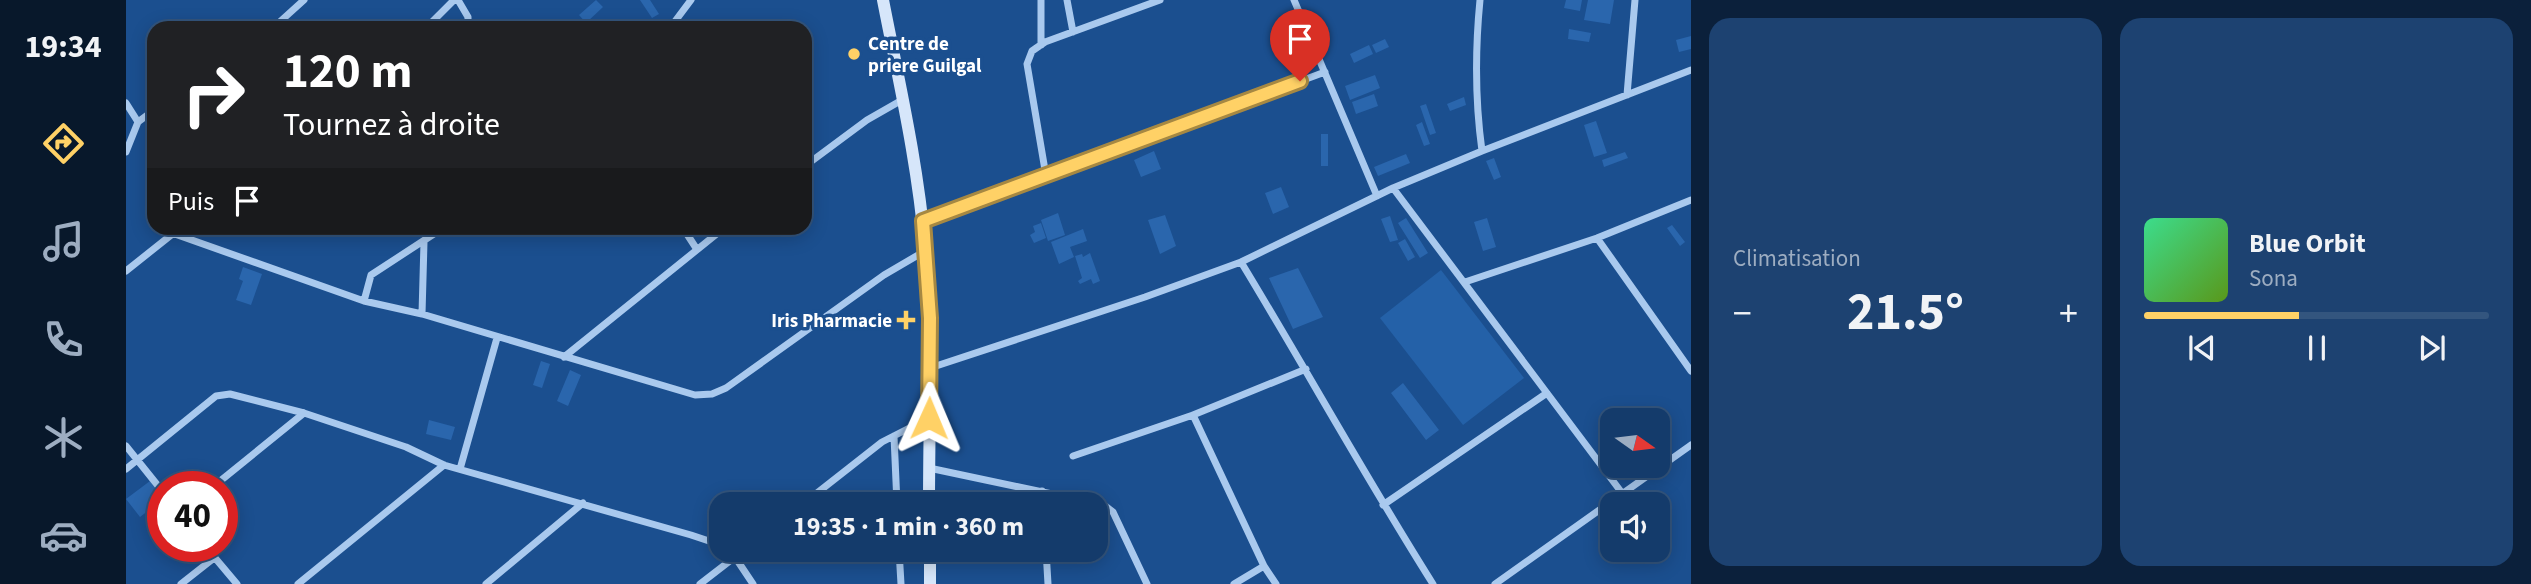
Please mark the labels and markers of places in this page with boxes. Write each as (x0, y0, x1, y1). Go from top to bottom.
pin (1270, 9, 1330, 81)
place label: Centre de priere Guilgal (868, 31, 982, 80)
marker: Centre de priere Guilgal (846, 46, 862, 62)
place label: Iris Pharmacie (771, 308, 892, 335)
marker: Iris Pharmacie (898, 312, 914, 328)

